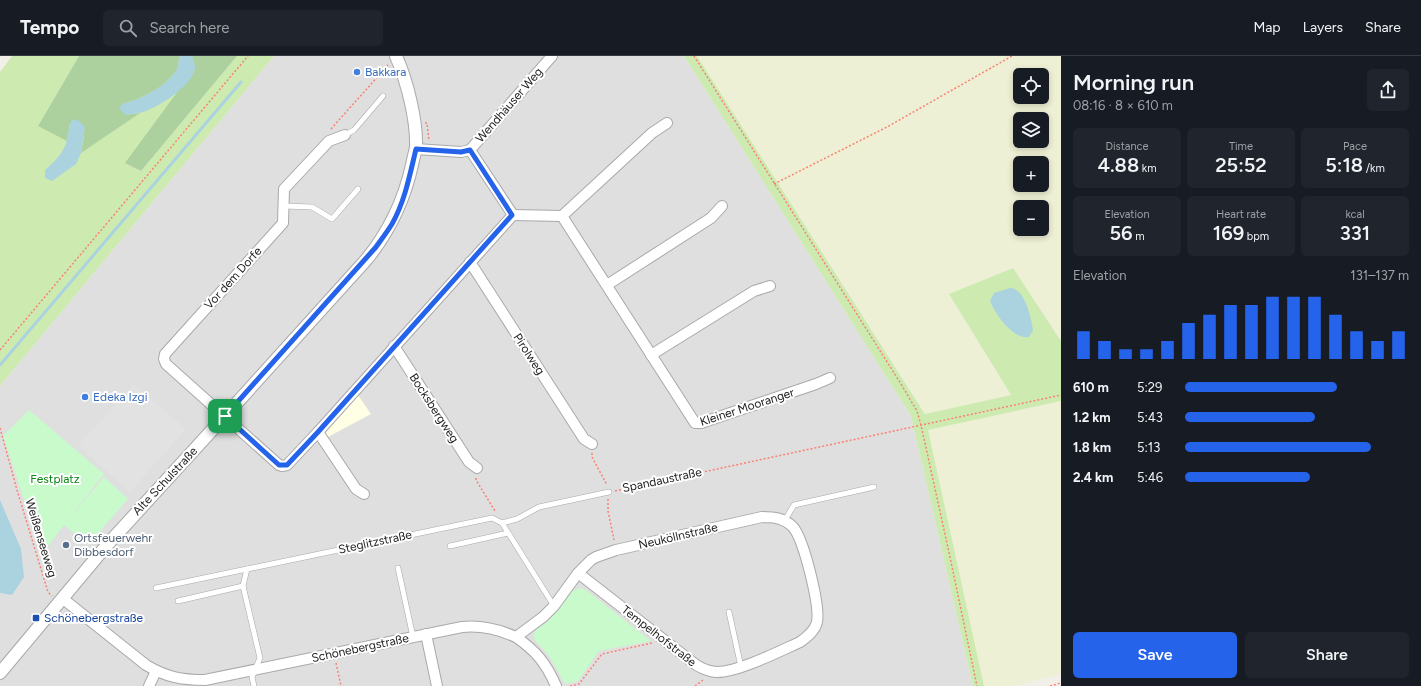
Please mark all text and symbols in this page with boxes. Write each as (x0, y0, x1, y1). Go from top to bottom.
search box (103, 10, 383, 46)
text: Tempo (20, 16, 79, 39)
icon: search (117, 17, 139, 39)
text: Search here (149, 19, 230, 37)
text: Map (1253, 19, 1281, 36)
text: Layers (1303, 19, 1343, 36)
text: Share (1365, 19, 1401, 36)
place label: Bakkara (365, 65, 406, 79)
street label: Wendhäuser Weg (473, 65, 545, 145)
marker: Bakkara (352, 67, 362, 77)
map controls (1013, 68, 1049, 236)
button: locate (1013, 68, 1049, 104)
text: Morning run (1073, 69, 1194, 96)
button: share (1367, 69, 1409, 111)
text: 08:16 · 8 × 610 m (1073, 98, 1173, 113)
button: layers (1013, 112, 1049, 148)
text: Distance (1105, 140, 1149, 153)
text: Time (1229, 140, 1253, 153)
text: Pace (1343, 140, 1367, 153)
text: 4.88 (1097, 153, 1139, 177)
text: 25:52 (1215, 153, 1267, 177)
text: 5:18 (1325, 153, 1363, 177)
button: + (1013, 156, 1049, 192)
text: km (1139, 162, 1157, 175)
text: /km (1363, 162, 1385, 175)
button: − (1013, 200, 1049, 236)
text: Elevation (1104, 208, 1150, 221)
text: Heart rate (1216, 208, 1266, 221)
text: kcal (1345, 208, 1365, 221)
text: 56 (1109, 221, 1132, 245)
text: 169 (1213, 221, 1244, 245)
text: 331 (1340, 221, 1370, 245)
text: m (1132, 230, 1145, 243)
text: bpm (1244, 230, 1269, 243)
street label: Vor dem Dorfe (201, 244, 265, 312)
text: Elevation (1073, 268, 1126, 283)
text: 131–137 m (1350, 268, 1409, 283)
street label: Pirolweg (511, 331, 547, 377)
street label: Bocksbergweg (406, 371, 462, 445)
text: 610 m (1073, 380, 1109, 395)
text: 5:29 (1137, 380, 1162, 395)
street label: Kleiner Mooranger (698, 385, 796, 429)
place label: Edeka Izgi (93, 390, 147, 404)
marker: Edeka Izgi (80, 392, 90, 402)
pin (208, 399, 242, 433)
icon: arrive (214, 405, 236, 427)
text: 1.2 km (1073, 410, 1111, 425)
text: 5:43 (1137, 410, 1163, 425)
text: 1.8 km (1073, 440, 1111, 455)
text: 5:13 (1137, 440, 1160, 455)
street label: Alte Schulstraße (130, 444, 201, 518)
street label: Spandaustraße (621, 465, 703, 495)
text: 2.4 km (1073, 470, 1113, 485)
text: 5:46 (1137, 470, 1163, 485)
park label: Festplatz (30, 472, 80, 486)
street label: Weißenseeweg (22, 497, 60, 579)
street label: Neuköllnstraße (637, 520, 719, 552)
street label: Steglitzstraße (337, 527, 414, 557)
place label: Ortsfeuerwehr Dibbesdorf (74, 531, 152, 559)
marker: Ortsfeuerwehr Dibbesdorf (61, 540, 71, 550)
street label: Tempelhofstraße (619, 603, 699, 670)
place label: Schönebergstraße (44, 611, 144, 625)
marker: Schönebergstraße (31, 613, 41, 623)
street label: Schönebergstraße (310, 631, 410, 665)
button: Save (1073, 632, 1237, 678)
button: Share (1245, 632, 1409, 678)

